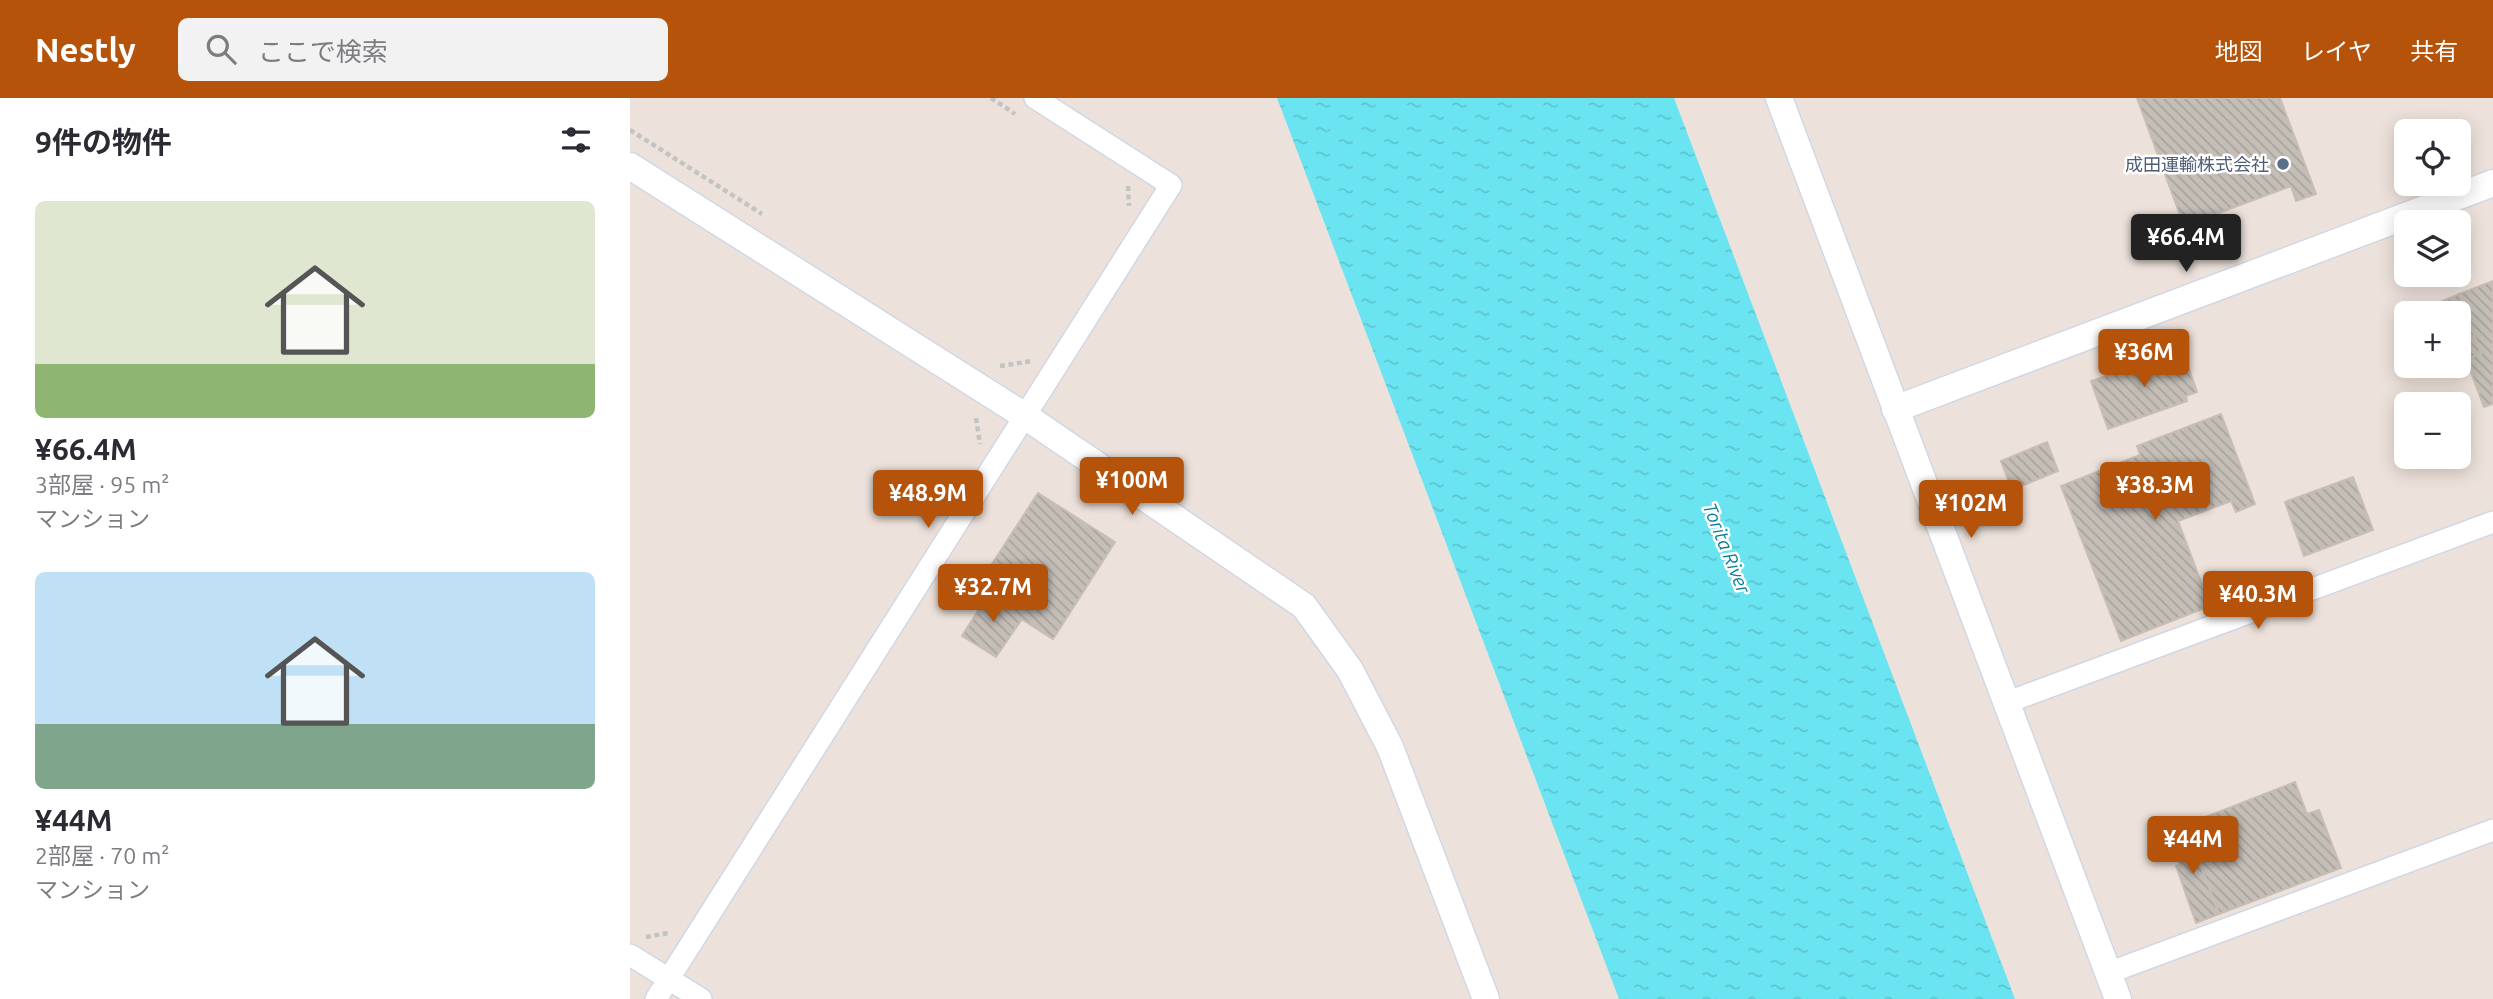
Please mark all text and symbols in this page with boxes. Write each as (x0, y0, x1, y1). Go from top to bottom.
search box (178, 18, 668, 81)
icon: search (202, 30, 240, 68)
text: Nestly (35, 31, 136, 68)
text: ここで検索 (258, 37, 388, 66)
text: 地図 (2215, 38, 2263, 65)
text: レイヤ (2301, 38, 2372, 65)
text: 共有 (2410, 38, 2458, 65)
map controls (2394, 119, 2471, 469)
button: locate (2394, 119, 2471, 196)
icon: filters (557, 121, 595, 159)
text: 9件の物件 (35, 125, 172, 159)
place label: 成田運輸株式会社 (2125, 154, 2269, 174)
marker: 成田運輸株式会社 (2275, 156, 2291, 172)
button: layers (2394, 210, 2471, 287)
pin: ¥66.4M (2129, 214, 2243, 274)
text: ¥66.4M (2147, 224, 2225, 249)
icon: home (252, 247, 378, 373)
button: + (2394, 301, 2471, 378)
pin: ¥36M (2103, 330, 2185, 389)
text: ¥36M (2114, 339, 2174, 364)
button: − (2394, 392, 2471, 469)
text: ¥66.4M (35, 432, 137, 466)
pin: ¥100M (1083, 458, 1181, 517)
pin: ¥38.3M (2098, 462, 2212, 522)
text: ¥100M (1096, 467, 1168, 492)
pin: ¥48.9M (871, 470, 985, 530)
text: 3部屋 · 95 m² (35, 472, 169, 497)
text: ¥38.3M (2116, 472, 2194, 497)
text: ¥48.9M (889, 480, 967, 505)
pin: ¥102M (1922, 480, 2020, 540)
text: ¥102M (1935, 490, 2007, 515)
water label: Torita River (1699, 500, 1755, 597)
text: マンション (35, 506, 150, 531)
pin: ¥32.7M (936, 564, 1050, 624)
pin: ¥40.3M (2201, 572, 2315, 631)
text: ¥32.7M (954, 574, 1032, 599)
text: ¥40.3M (2219, 581, 2297, 606)
icon: home (252, 618, 378, 744)
text: ¥44M (35, 803, 112, 837)
pin: ¥44M (2152, 816, 2234, 876)
text: ¥44M (2163, 826, 2223, 851)
text: 2部屋 · 70 m² (35, 843, 169, 868)
text: マンション (35, 877, 150, 902)

